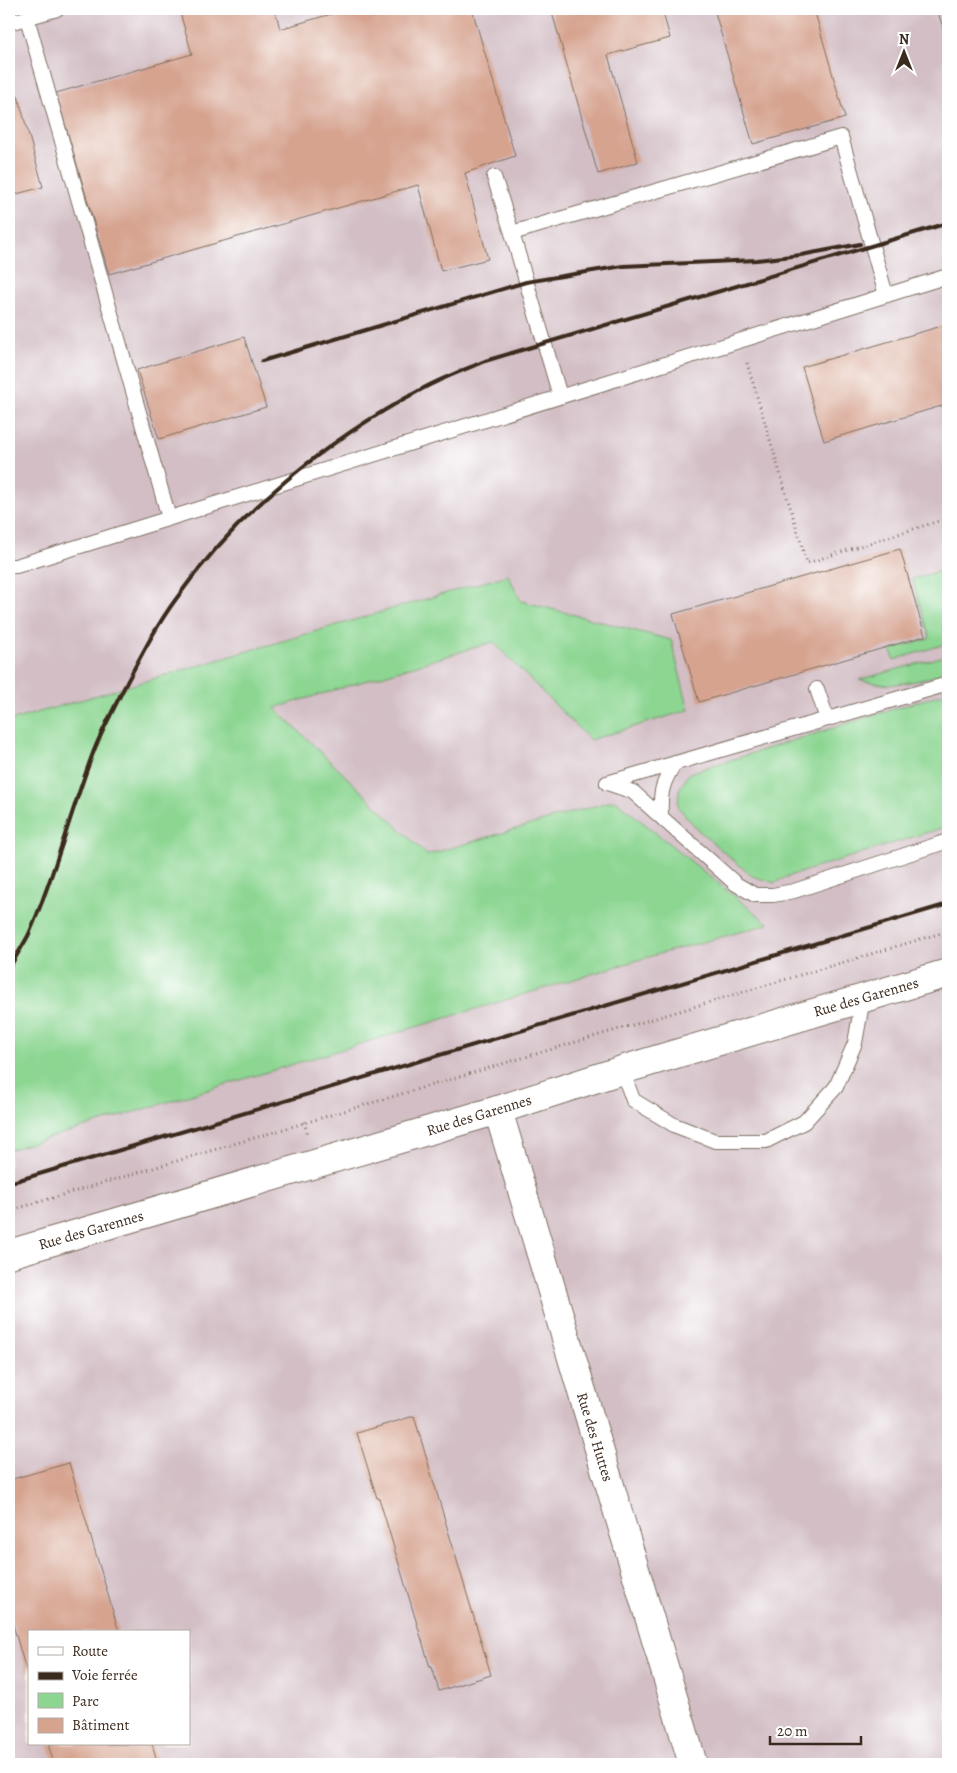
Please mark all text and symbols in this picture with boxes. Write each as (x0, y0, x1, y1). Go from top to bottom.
north arrow (880, 28, 930, 78)
text: N (899, 30, 909, 49)
street label: Rue des Garennes (811, 972, 921, 1022)
street label: Rue des Garennes (424, 1090, 534, 1140)
street label: Rue des Garennes (36, 1205, 146, 1255)
street label: Rue des Huttes (572, 1390, 618, 1484)
legend (28, 1630, 190, 1746)
text: Route (72, 1641, 108, 1661)
text: Voie ferrée (71, 1665, 138, 1685)
text: Parc (72, 1691, 99, 1711)
scale bar (770, 1713, 861, 1745)
text: Bâtiment (72, 1715, 130, 1735)
text: 20 m (777, 1721, 808, 1741)

